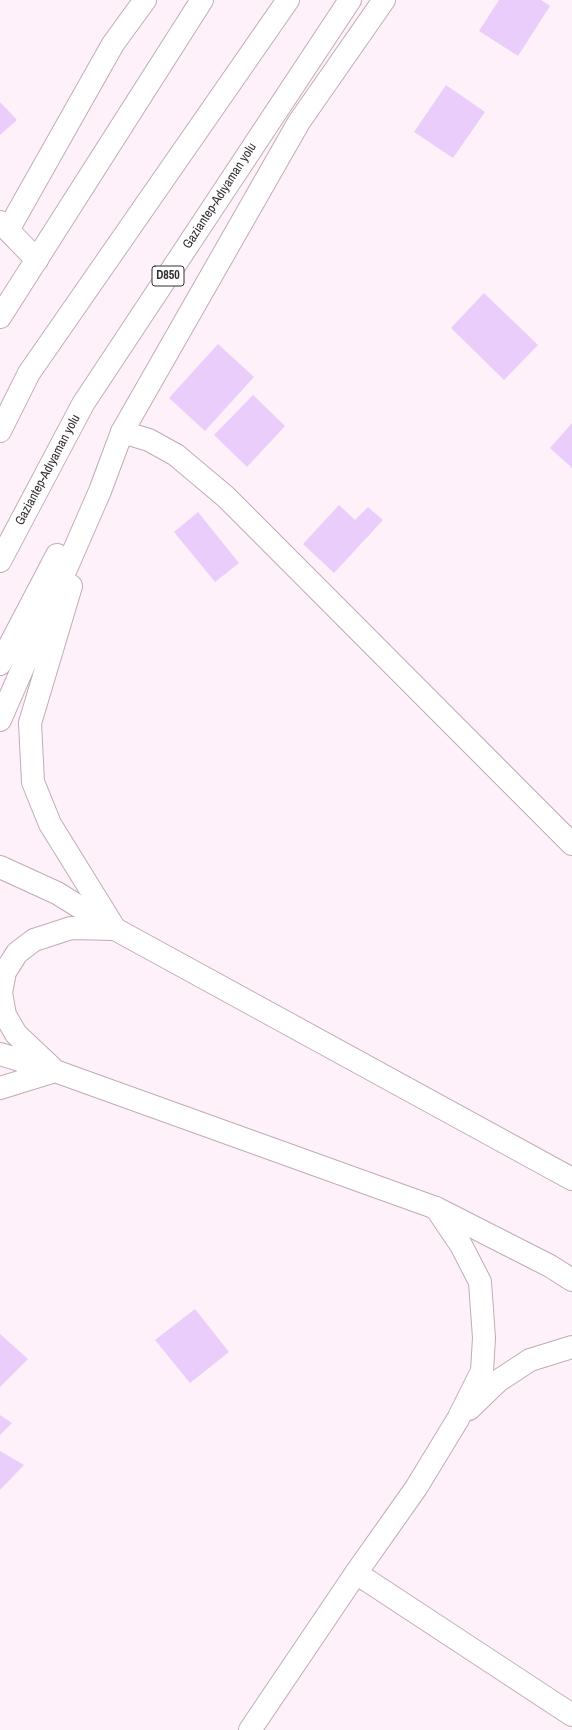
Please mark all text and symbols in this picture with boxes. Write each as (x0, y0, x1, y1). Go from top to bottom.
street label: Gaziantep-Adıyaman yolu (180, 140, 260, 252)
road number: D850 (152, 266, 184, 286)
street label: Gaziantep-Adıyaman yolu (12, 412, 84, 528)

